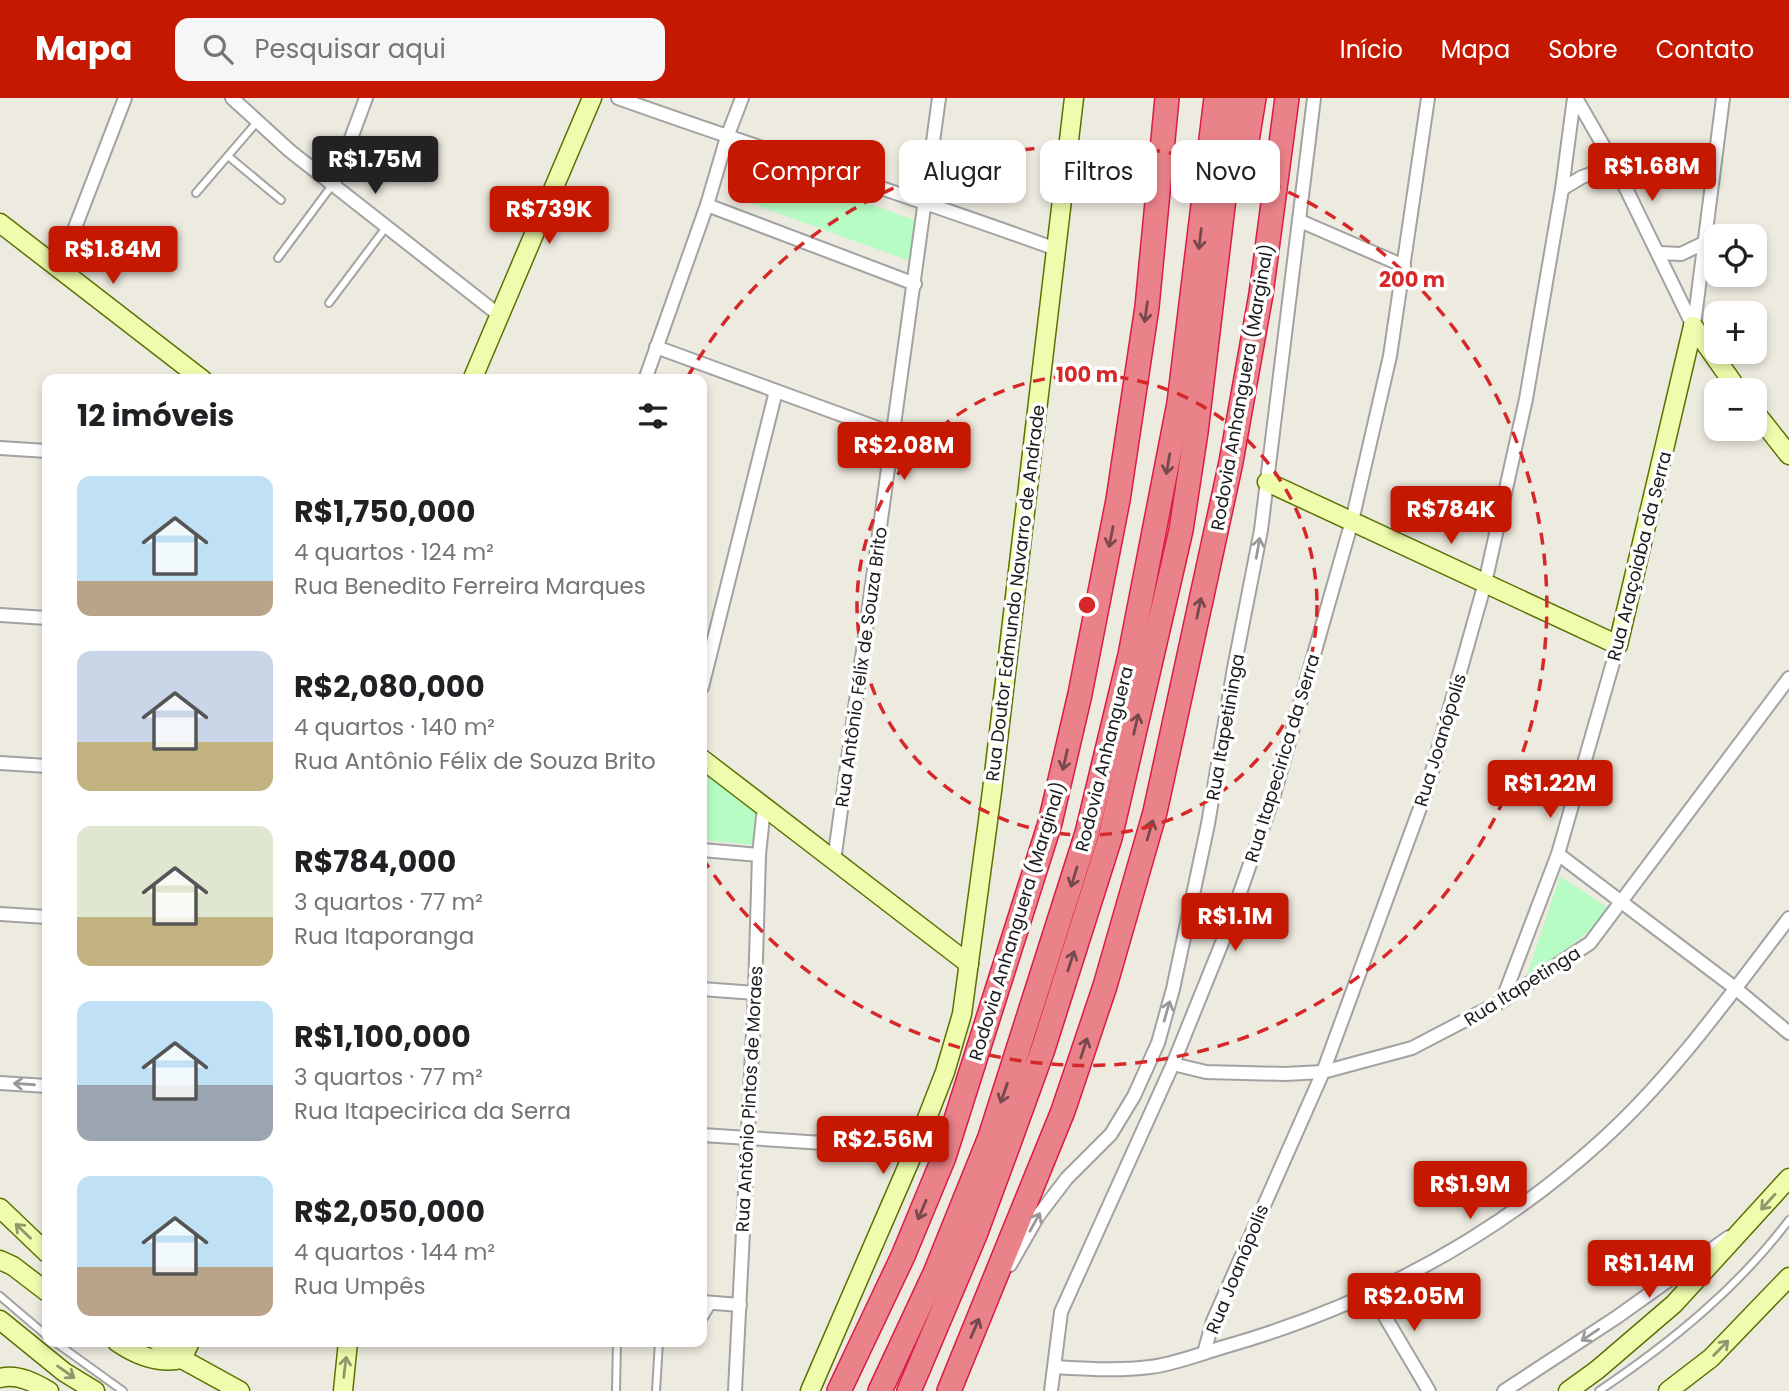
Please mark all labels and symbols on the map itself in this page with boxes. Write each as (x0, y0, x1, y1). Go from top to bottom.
pin: R$1.75M (310, 136, 440, 196)
pin: R$1.68M (1587, 144, 1717, 203)
pin: R$739K (492, 186, 606, 246)
pin: R$1.84M (48, 226, 178, 286)
one-way arrow (1193, 227, 1206, 250)
street label: Rodovia Anhanguera (Marginal) (1204, 242, 1280, 532)
text: 200 m (1379, 265, 1445, 294)
one-way arrow (1140, 300, 1153, 323)
text: 100 m (1056, 360, 1118, 389)
street label: Rua Doutor Edmundo Navarro de Andrade (979, 403, 1051, 783)
pin: R$2.08M (839, 422, 969, 482)
street label: Rua Araçoiaba da Serra (1601, 449, 1677, 663)
one-way arrow (1160, 452, 1174, 475)
pin: R$784K (1394, 486, 1508, 546)
street label: Rua Antônio Félix de Souza Brito (829, 525, 893, 809)
one-way arrow (1103, 525, 1117, 548)
one-way arrow (1252, 537, 1265, 560)
centre of rings (1075, 593, 1099, 617)
one-way arrow (1193, 597, 1207, 620)
street label: Rua Itapecirica da Serra (1238, 651, 1326, 865)
street label: Rua Itapetininga (1200, 652, 1250, 802)
street label: Rodovia Anhanguera (1069, 664, 1139, 854)
street label: Rua Joanópolis (1408, 671, 1472, 809)
one-way arrow (1130, 713, 1143, 736)
one-way arrow (1058, 748, 1071, 771)
pin: R$1.22M (1485, 760, 1615, 820)
street label: Rodovia Anhanguera (Marginal) (963, 778, 1071, 1064)
one-way arrow (1144, 819, 1157, 841)
one-way arrow (1066, 865, 1079, 887)
pin: R$1.1M (1178, 894, 1292, 953)
street label: Rua Itapetinga (1459, 940, 1585, 1032)
one-way arrow (1066, 950, 1078, 972)
street label: Rua Antônio Pintos de Moraes (730, 965, 768, 1233)
one-way arrow (1161, 1000, 1174, 1022)
one-way arrow (1079, 1037, 1091, 1059)
one-way arrow (12, 1078, 35, 1091)
one-way arrow (997, 1082, 1009, 1104)
pin: R$2.56M (818, 1116, 948, 1176)
pin: R$1.9M (1413, 1162, 1527, 1221)
one-way arrow (1760, 1193, 1776, 1211)
one-way arrow (915, 1199, 928, 1220)
street label: Rua Joanópolis (1200, 1201, 1274, 1337)
one-way arrow (1028, 1212, 1042, 1232)
one-way arrow (15, 1223, 32, 1240)
pin: R$1.14M (1584, 1240, 1714, 1300)
pin: R$2.05M (1349, 1274, 1479, 1333)
one-way arrow (970, 1318, 983, 1339)
one-way arrow (1581, 1328, 1600, 1342)
one-way arrow (1713, 1340, 1730, 1357)
one-way arrow (339, 1356, 352, 1378)
one-way arrow (56, 1365, 75, 1379)

